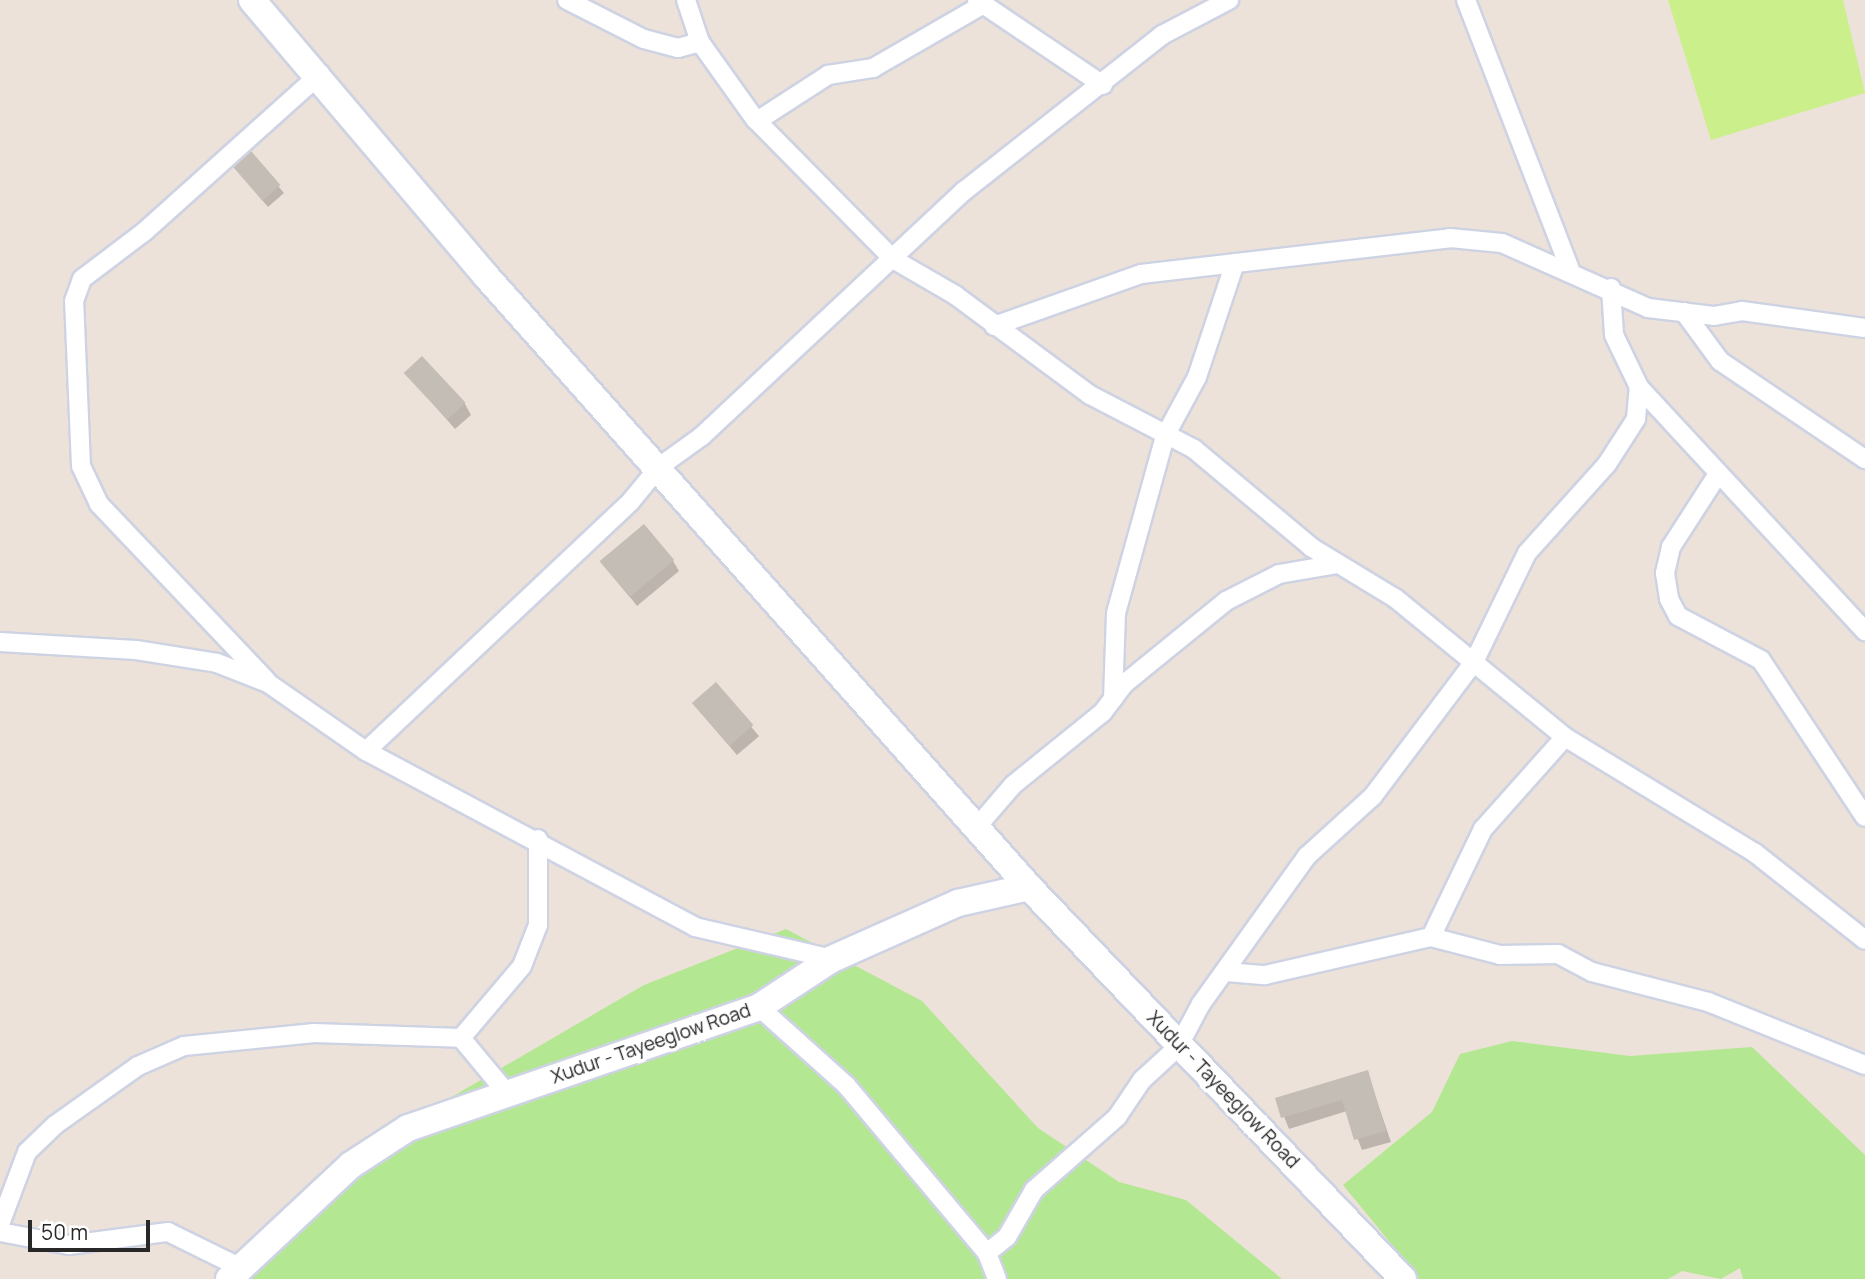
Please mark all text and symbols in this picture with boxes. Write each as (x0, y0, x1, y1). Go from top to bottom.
street label: Xudur - Tayeeglow Road (548, 999, 754, 1089)
street label: Xudur - Tayeeglow Road (1142, 1007, 1304, 1173)
scale bar (32, 1206, 154, 1250)
text: 50 m (41, 1218, 88, 1246)

